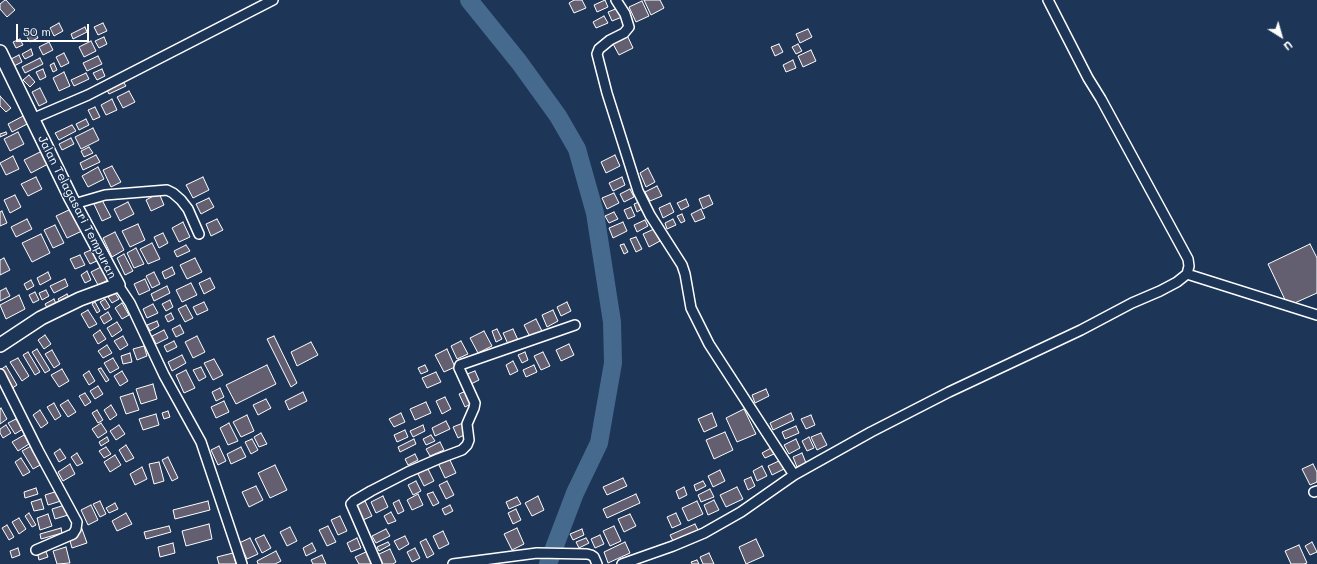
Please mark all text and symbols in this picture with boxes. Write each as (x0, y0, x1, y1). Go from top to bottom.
scale bar (18, 16, 91, 42)
north arrow (1261, 16, 1301, 56)
text: 50 m (23, 23, 51, 39)
text: U (1281, 38, 1296, 54)
street label: Jalan Telagasari Tempuran (35, 133, 119, 281)

